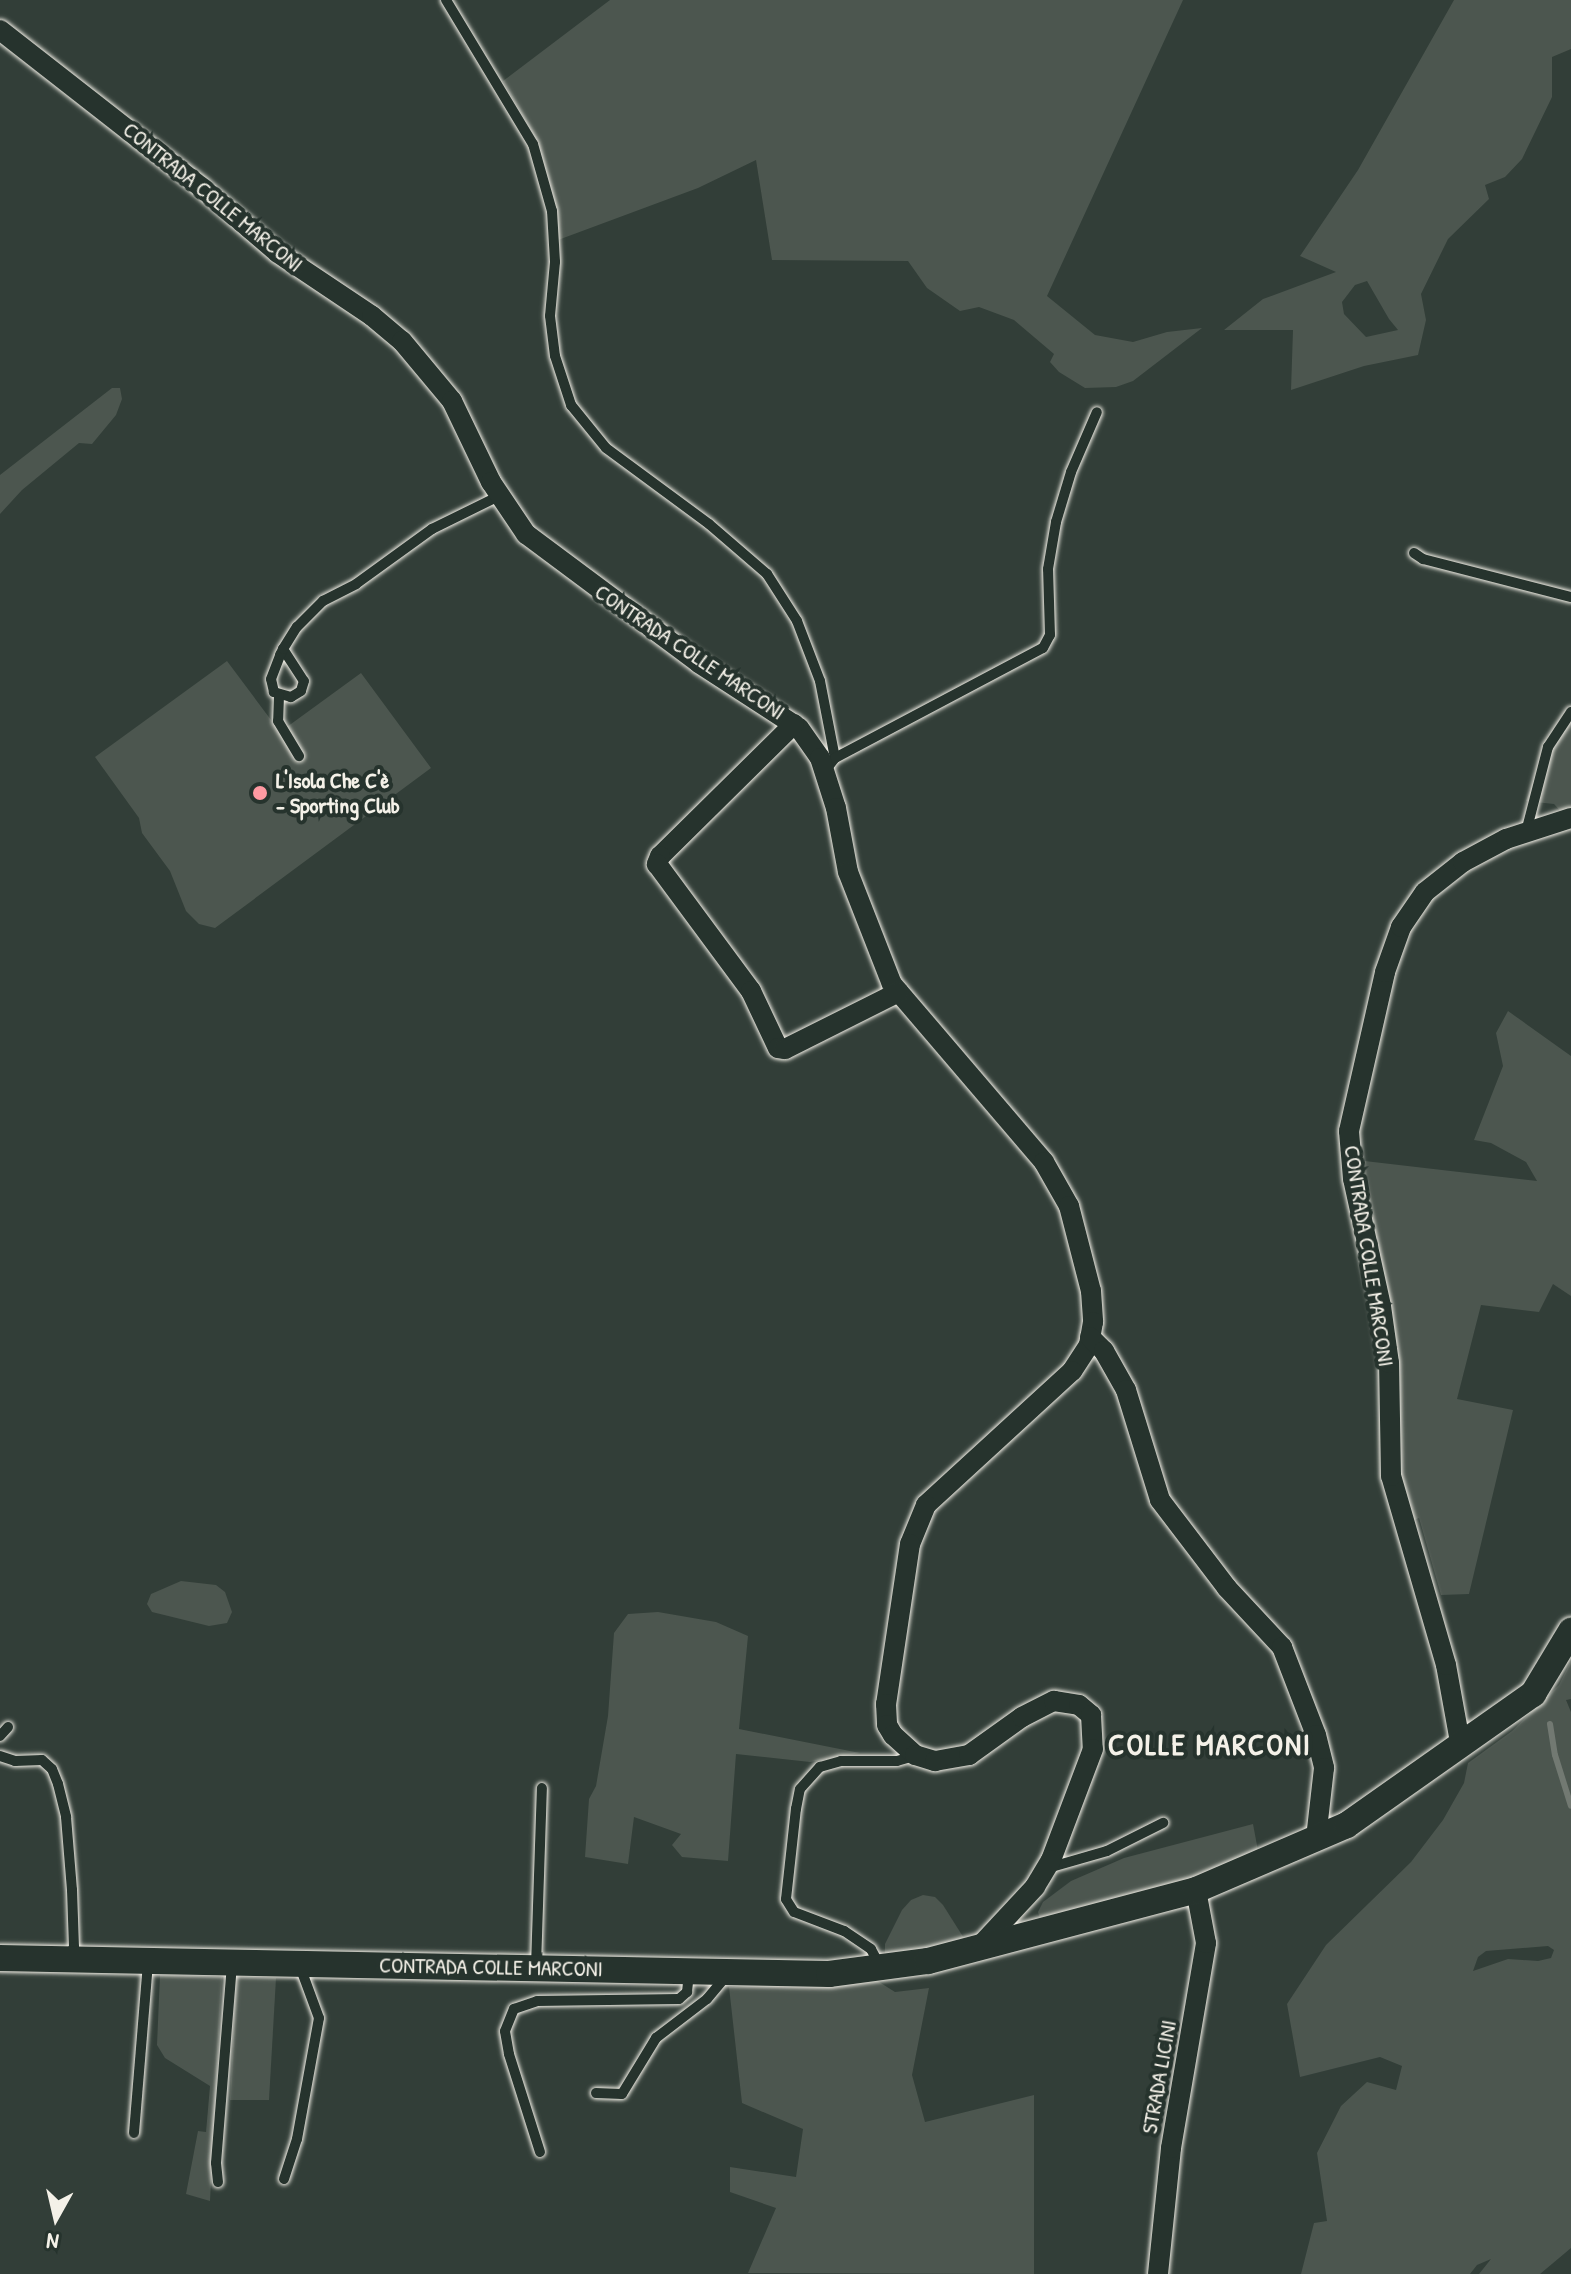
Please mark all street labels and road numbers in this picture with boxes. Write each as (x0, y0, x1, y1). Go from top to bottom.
street label: CONTRADA COLLE MARCONI (118, 116, 308, 278)
street label: CONTRADA COLLE MARCONI (590, 579, 790, 725)
street label: CONTRADA COLLE MARCONI (1338, 1143, 1400, 1369)
street label: CONTRADA COLLE MARCONI (379, 1952, 603, 1982)
street label: STRADA LICINI (1136, 2018, 1182, 2136)

